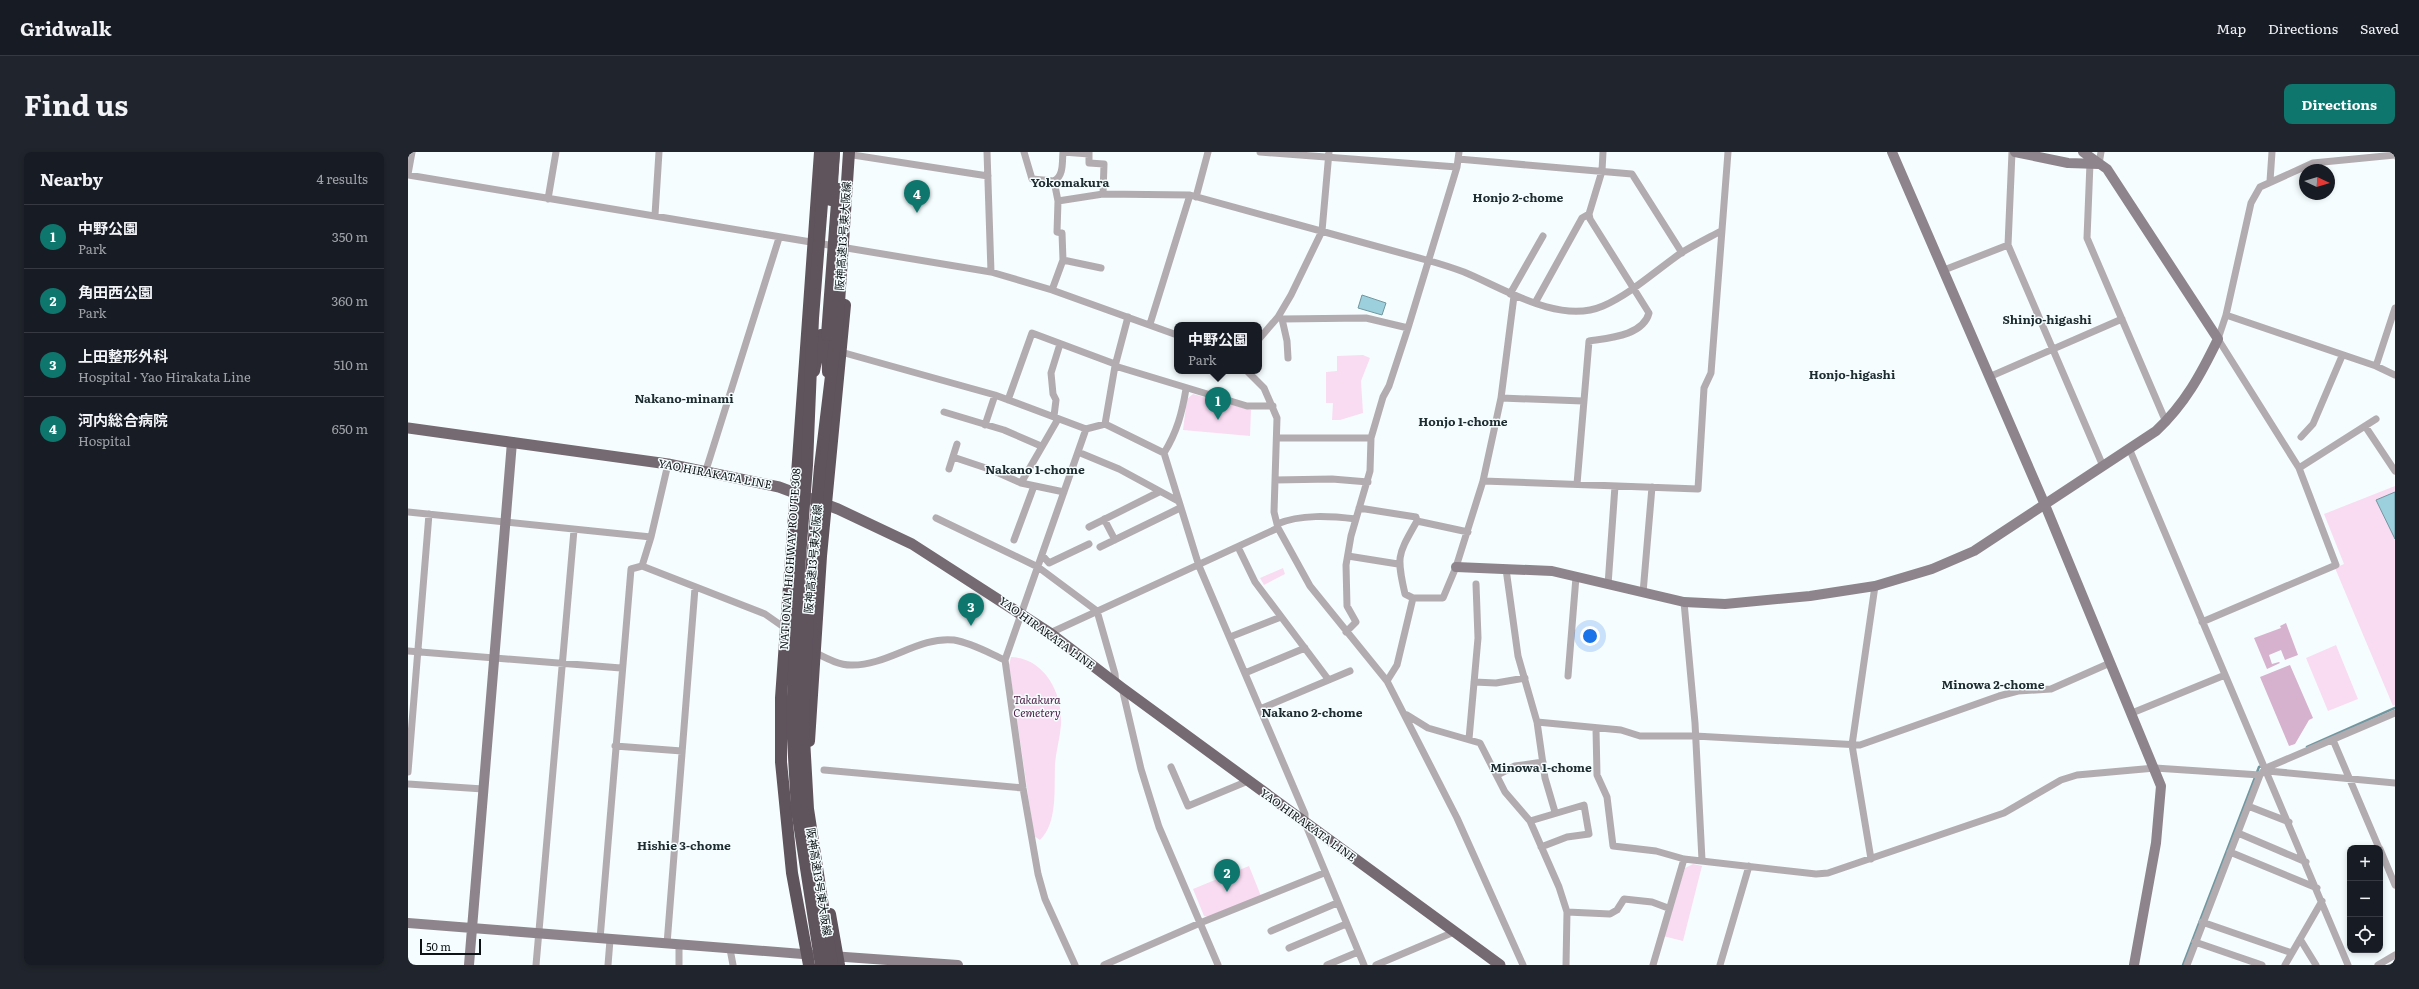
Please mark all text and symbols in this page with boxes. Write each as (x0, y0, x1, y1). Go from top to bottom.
text: Gridwalk (20, 14, 111, 42)
text: Map (2216, 18, 2246, 38)
text: Directions (2268, 18, 2338, 38)
text: Saved (2360, 18, 2399, 38)
text: Find us (24, 83, 128, 125)
button: Directions (2284, 84, 2395, 124)
north arrow (2299, 164, 2335, 200)
text: Nearby (40, 166, 103, 191)
text: 4 results (317, 169, 368, 188)
district label: Yokomakura (1031, 173, 1109, 191)
pin: 4 (904, 180, 930, 213)
street label: 阪神高速13号東大阪線 (830, 181, 854, 291)
district label: Honjo 2-chome (1473, 188, 1564, 206)
text: 中野公園 (78, 216, 138, 239)
text: 1 (50, 227, 56, 246)
text: 350 m (332, 227, 368, 246)
text: Park (78, 239, 107, 258)
text: 角田西公園 (78, 280, 153, 303)
text: 2 (50, 291, 56, 310)
text: 360 m (331, 291, 368, 310)
text: Park (78, 303, 107, 322)
district label: Shinjo-higashi (2002, 310, 2092, 328)
popup (1174, 322, 1262, 374)
text: 中野公園 (1188, 327, 1248, 350)
text: 上田整形外科 (78, 344, 168, 367)
text: Park (1188, 350, 1217, 369)
text: 3 (49, 355, 57, 374)
text: 510 m (333, 355, 368, 374)
district label: Honjo-higashi (1809, 365, 1896, 383)
text: Hospital · Yao Hirakata Line (78, 367, 251, 386)
pin: 1 (1205, 387, 1231, 420)
district label: Nakano-minami (634, 389, 734, 407)
text: 河内総合病院 (78, 408, 168, 431)
district label: Honjo 1-chome (1418, 412, 1508, 430)
text: 4 (49, 419, 57, 438)
text: 650 m (332, 419, 368, 438)
text: Hospital (78, 431, 131, 450)
street label: YAO HIRAKATA LINE (657, 454, 773, 492)
district label: Nakano 1-chome (985, 460, 1085, 478)
street label: NATIONAL HIGHWAY ROUTE 308 (775, 468, 803, 650)
street label: 阪神高速13号東大阪線 (799, 504, 825, 614)
street label: YAO HIRAKATA LINE (996, 592, 1099, 673)
pin: 3 (958, 593, 984, 626)
your location (1580, 626, 1600, 646)
district label: Minowa 2-chome (1941, 675, 2045, 693)
park label: Takakura Cemetery (1013, 691, 1061, 720)
district label: Nakano 2-chome (1262, 703, 1363, 721)
district label: Minowa 1-chome (1490, 758, 1592, 776)
street label: YAO HIRAKATA LINE (1257, 784, 1360, 865)
street label: 阪神高速13号東大阪線 (804, 827, 836, 937)
district label: Hishie 3-chome (637, 836, 731, 854)
map controls (2347, 845, 2383, 953)
button: + (2347, 845, 2383, 881)
pin: 2 (1214, 859, 1240, 892)
button: − (2347, 881, 2383, 917)
button: locate (2347, 917, 2383, 953)
scale bar (420, 937, 481, 956)
text: 50 m (426, 938, 451, 954)

